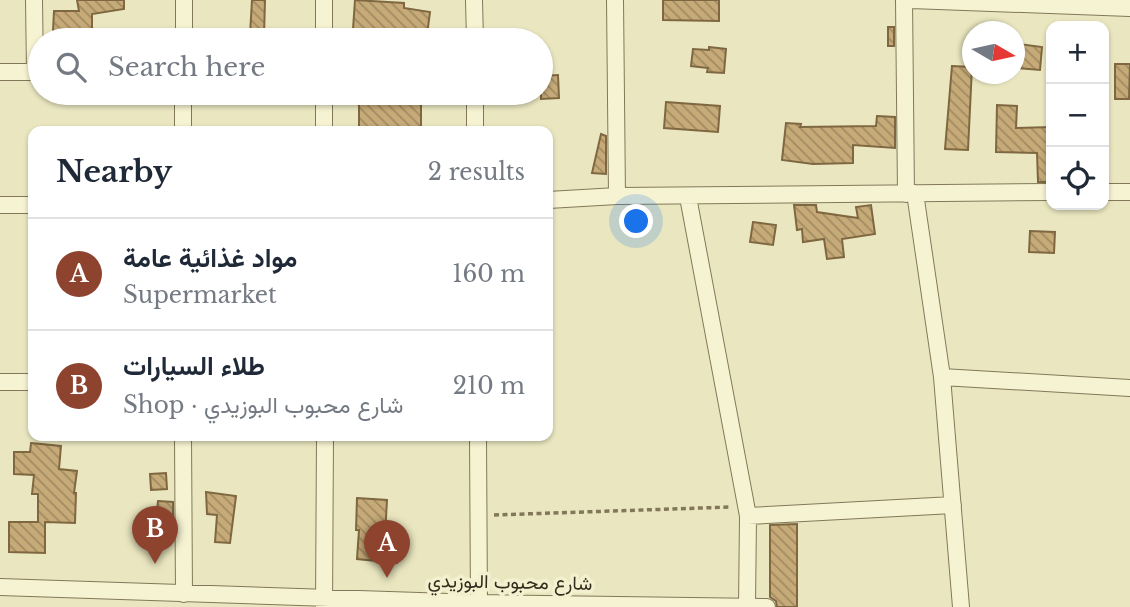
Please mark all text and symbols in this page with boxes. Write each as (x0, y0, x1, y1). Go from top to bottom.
north arrow (962, 21, 1025, 84)
map controls (1046, 21, 1109, 210)
button: + (1046, 21, 1109, 84)
search box (28, 28, 553, 105)
icon: search (52, 48, 90, 86)
text: Search here (108, 51, 265, 83)
button: − (1046, 84, 1109, 147)
button: locate (1046, 147, 1109, 210)
text: Nearby (56, 153, 172, 190)
text: 2 results (428, 158, 525, 186)
your location (619, 204, 653, 238)
text: مواد غذائية عامة (123, 242, 297, 274)
text: A (70, 260, 88, 288)
text: 160 m (452, 260, 525, 288)
text: Supermarket (123, 281, 277, 309)
text: طلاء السيارات (123, 350, 265, 382)
text: B (70, 372, 88, 400)
text: 210 m (453, 372, 525, 400)
text: Shop · شارع محبوب البوزيدي (123, 391, 403, 419)
pin: B (132, 506, 178, 564)
pin: A (364, 520, 410, 578)
street label: شارع محبوب البوزيدي (427, 569, 593, 599)

